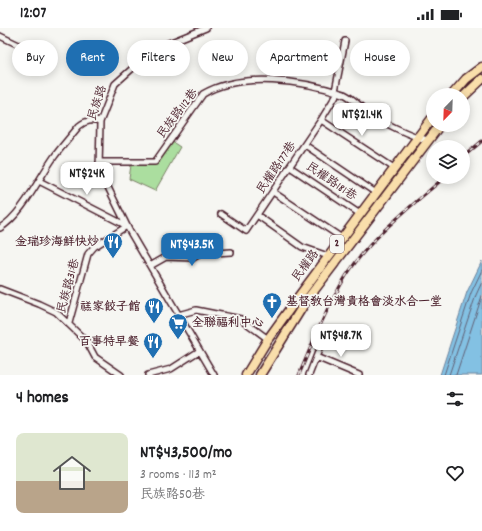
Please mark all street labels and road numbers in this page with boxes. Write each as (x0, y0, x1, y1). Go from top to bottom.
street label: 民族路 (84, 83, 112, 123)
street label: 民族路112巷 (154, 86, 202, 142)
street label: 民權路177巷 (253, 138, 301, 198)
street label: 民權路181巷 (302, 159, 360, 205)
road number: 2 (330, 235, 344, 253)
street label: 民權路 (288, 247, 324, 285)
street label: 民族路31巷 (54, 257, 84, 315)

